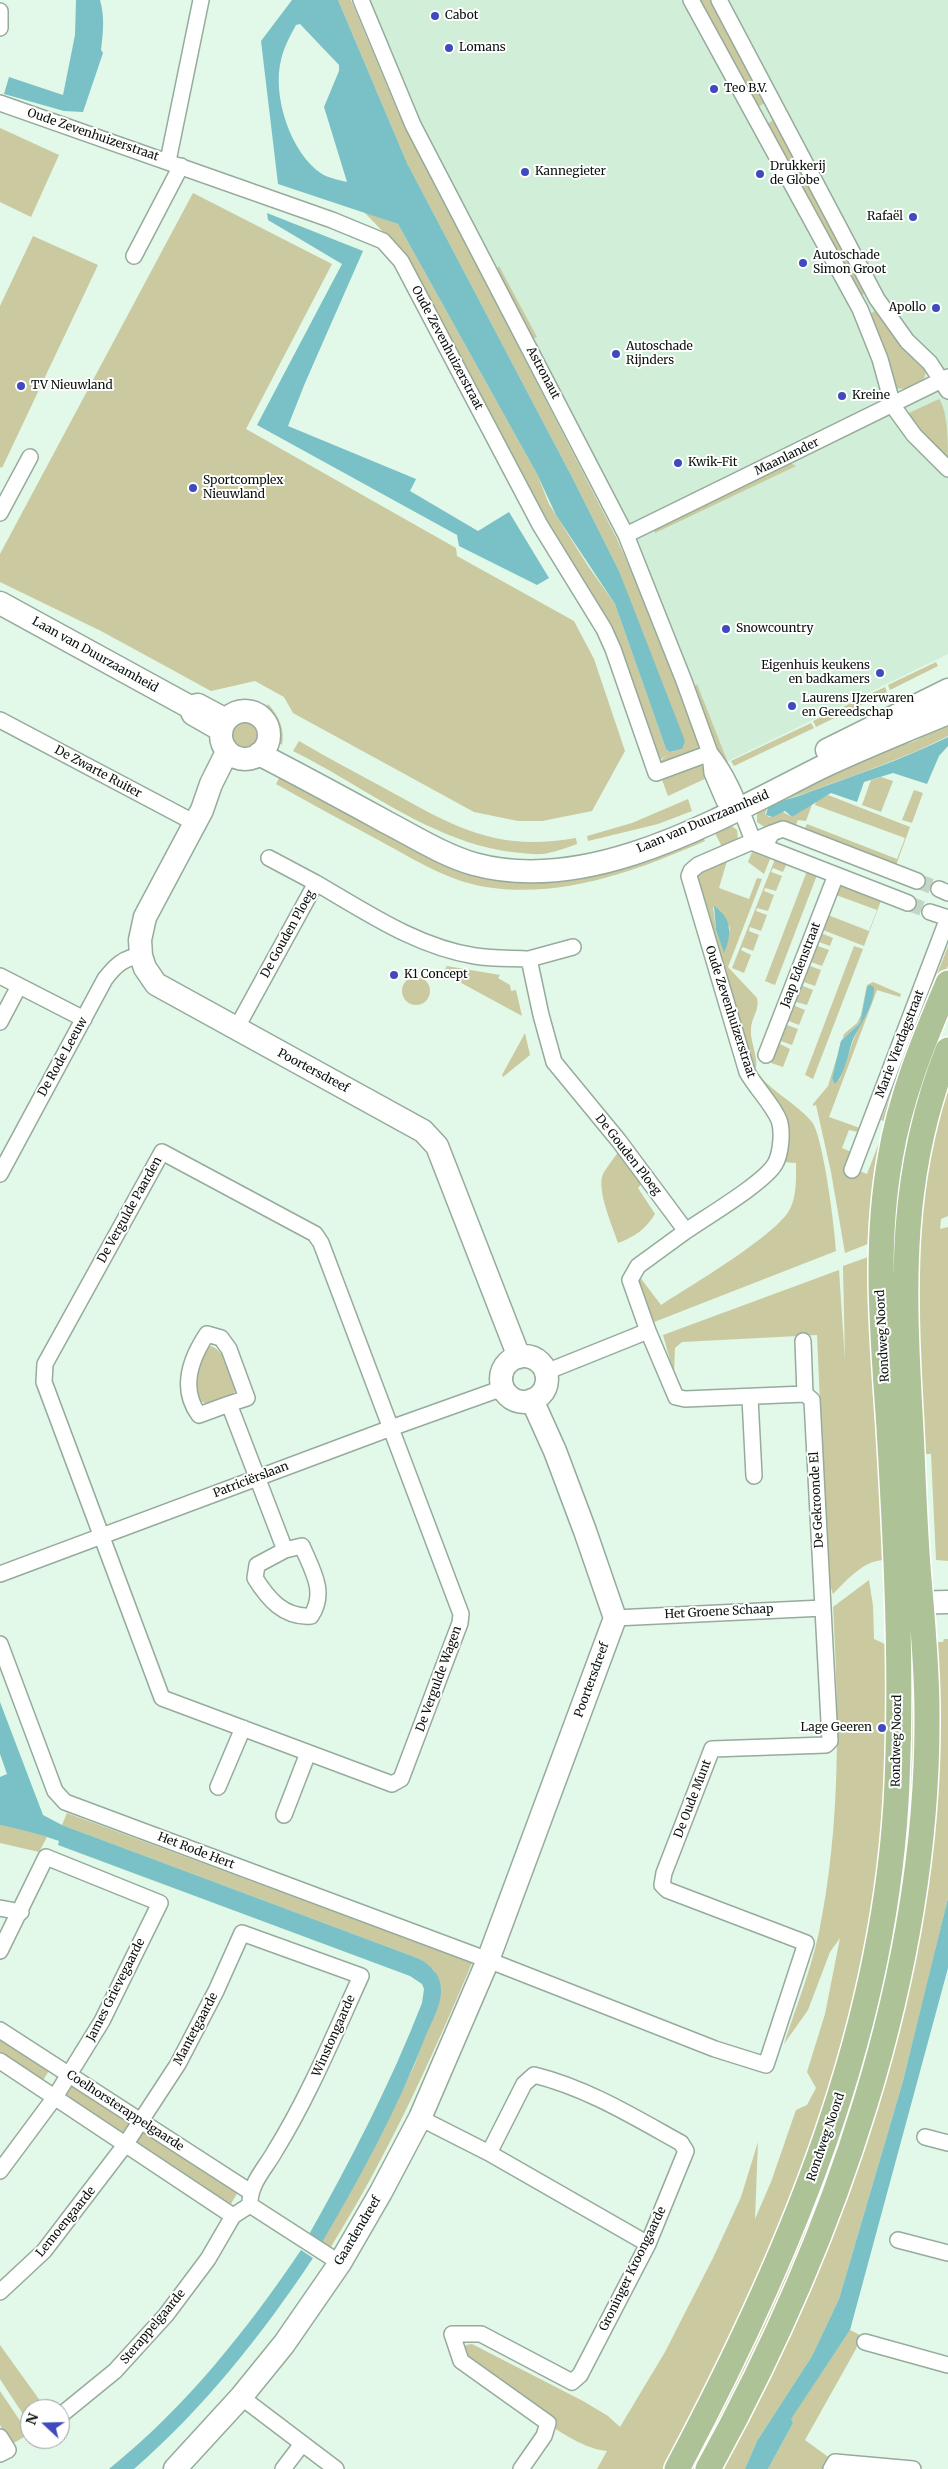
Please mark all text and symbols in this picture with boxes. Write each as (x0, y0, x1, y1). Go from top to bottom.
place label: Cabot (445, 9, 478, 23)
marker: Cabot (429, 10, 441, 22)
place label: Lomans (459, 41, 506, 55)
marker: Lomans (443, 42, 455, 54)
place label: Teo B.V. (724, 82, 767, 96)
marker: Teo B.V. (708, 83, 720, 95)
street label: Oude Zevenhuizerstraat (25, 106, 161, 164)
place label: Drukkerij de Globe (770, 160, 826, 188)
place label: Kannegieter (535, 165, 606, 179)
marker: Kannegieter (519, 166, 531, 178)
marker: Drukkerij de Globe (754, 168, 766, 180)
place label: Rafaël (867, 210, 903, 224)
marker: Rafaël (907, 211, 919, 223)
place label: Autoschade Simon Groot (813, 249, 886, 277)
marker: Autoschade Simon Groot (797, 257, 809, 269)
street label: Oude Zevenhuizerstraat (408, 284, 486, 412)
place label: Apollo (889, 301, 926, 315)
marker: Apollo (930, 302, 942, 314)
place label: Autoschade Rijnders (626, 340, 693, 368)
street label: Astronaut (523, 344, 563, 402)
marker: Autoschade Rijnders (610, 348, 622, 360)
place label: TV Nieuwland (31, 379, 113, 393)
marker: TV Nieuwland (15, 380, 27, 392)
place label: Kreine (852, 389, 890, 403)
marker: Kreine (836, 390, 848, 402)
street label: Maanlander (752, 435, 822, 479)
place label: Kwik-Fit (688, 456, 737, 470)
marker: Kwik-Fit (672, 457, 684, 469)
place label: Sportcomplex Nieuwland (203, 474, 283, 502)
marker: Sportcomplex Nieuwland (187, 482, 199, 494)
street label: Laan van Duurzaamheid (29, 614, 161, 696)
place label: Snowcountry (736, 622, 813, 636)
marker: Snowcountry (720, 623, 732, 635)
place label: Eigenhuis keukens en badkamers (761, 659, 870, 687)
marker: Eigenhuis keukens en badkamers (874, 667, 886, 679)
place label: Laurens IJzerwaren en Gereedschap (802, 692, 914, 720)
marker: Laurens IJzerwaren en Gereedschap (786, 700, 798, 712)
street label: De Zwarte Ruiter (52, 743, 144, 801)
street label: Laan van Duurzaamheid (635, 788, 771, 856)
street label: De Gouden Ploeg (258, 888, 318, 980)
street label: Jaap Edenstraat (778, 920, 824, 1010)
street label: Oude Zevenhuizerstraat (702, 944, 758, 1080)
place label: K1 Concept (404, 968, 468, 982)
marker: K1 Concept (388, 969, 400, 981)
street label: Marie Vierdagstraat (873, 988, 927, 1100)
street label: De Rode Leeuw (35, 1015, 91, 1099)
street label: Poortersdreef (275, 1046, 351, 1096)
street label: De Gouden Ploeg (592, 1112, 664, 1198)
street label: De Vergulde Paarden (95, 1154, 165, 1266)
street label: Rondweg Noord (873, 1289, 893, 1383)
street label: De Gekroonde El (807, 1451, 827, 1549)
street label: Patriciërslaan (211, 1459, 291, 1501)
street label: Het Groene Schaap (664, 1602, 774, 1622)
street label: De Vergulde Wagen (413, 1624, 465, 1734)
street label: Poortersdreef (572, 1641, 612, 1719)
street label: Rondweg Noord (889, 1695, 905, 1787)
place label: Lage Geeren (800, 1721, 872, 1735)
marker: Lage Geeren (876, 1722, 888, 1734)
street label: De Oude Munt (671, 1758, 715, 1840)
street label: Het Rode Hert (156, 1830, 236, 1872)
street label: James Grievegaarde (84, 1936, 148, 2044)
street label: Mantetgaarde (171, 1990, 221, 2068)
street label: Winstongaarde (310, 1993, 358, 2079)
street label: Coelhorsterappelgaarde (64, 2068, 186, 2154)
street label: Rondweg Noord (804, 2091, 848, 2183)
street label: Lemoengaarde (33, 2184, 99, 2260)
street label: Gaardendreef (332, 2194, 384, 2268)
street label: Groninger Kroongaarde (597, 2204, 669, 2334)
street label: Sterappelgaarde (118, 2287, 188, 2367)
north arrow (20, 2399, 70, 2449)
text: N (22, 2411, 42, 2427)

